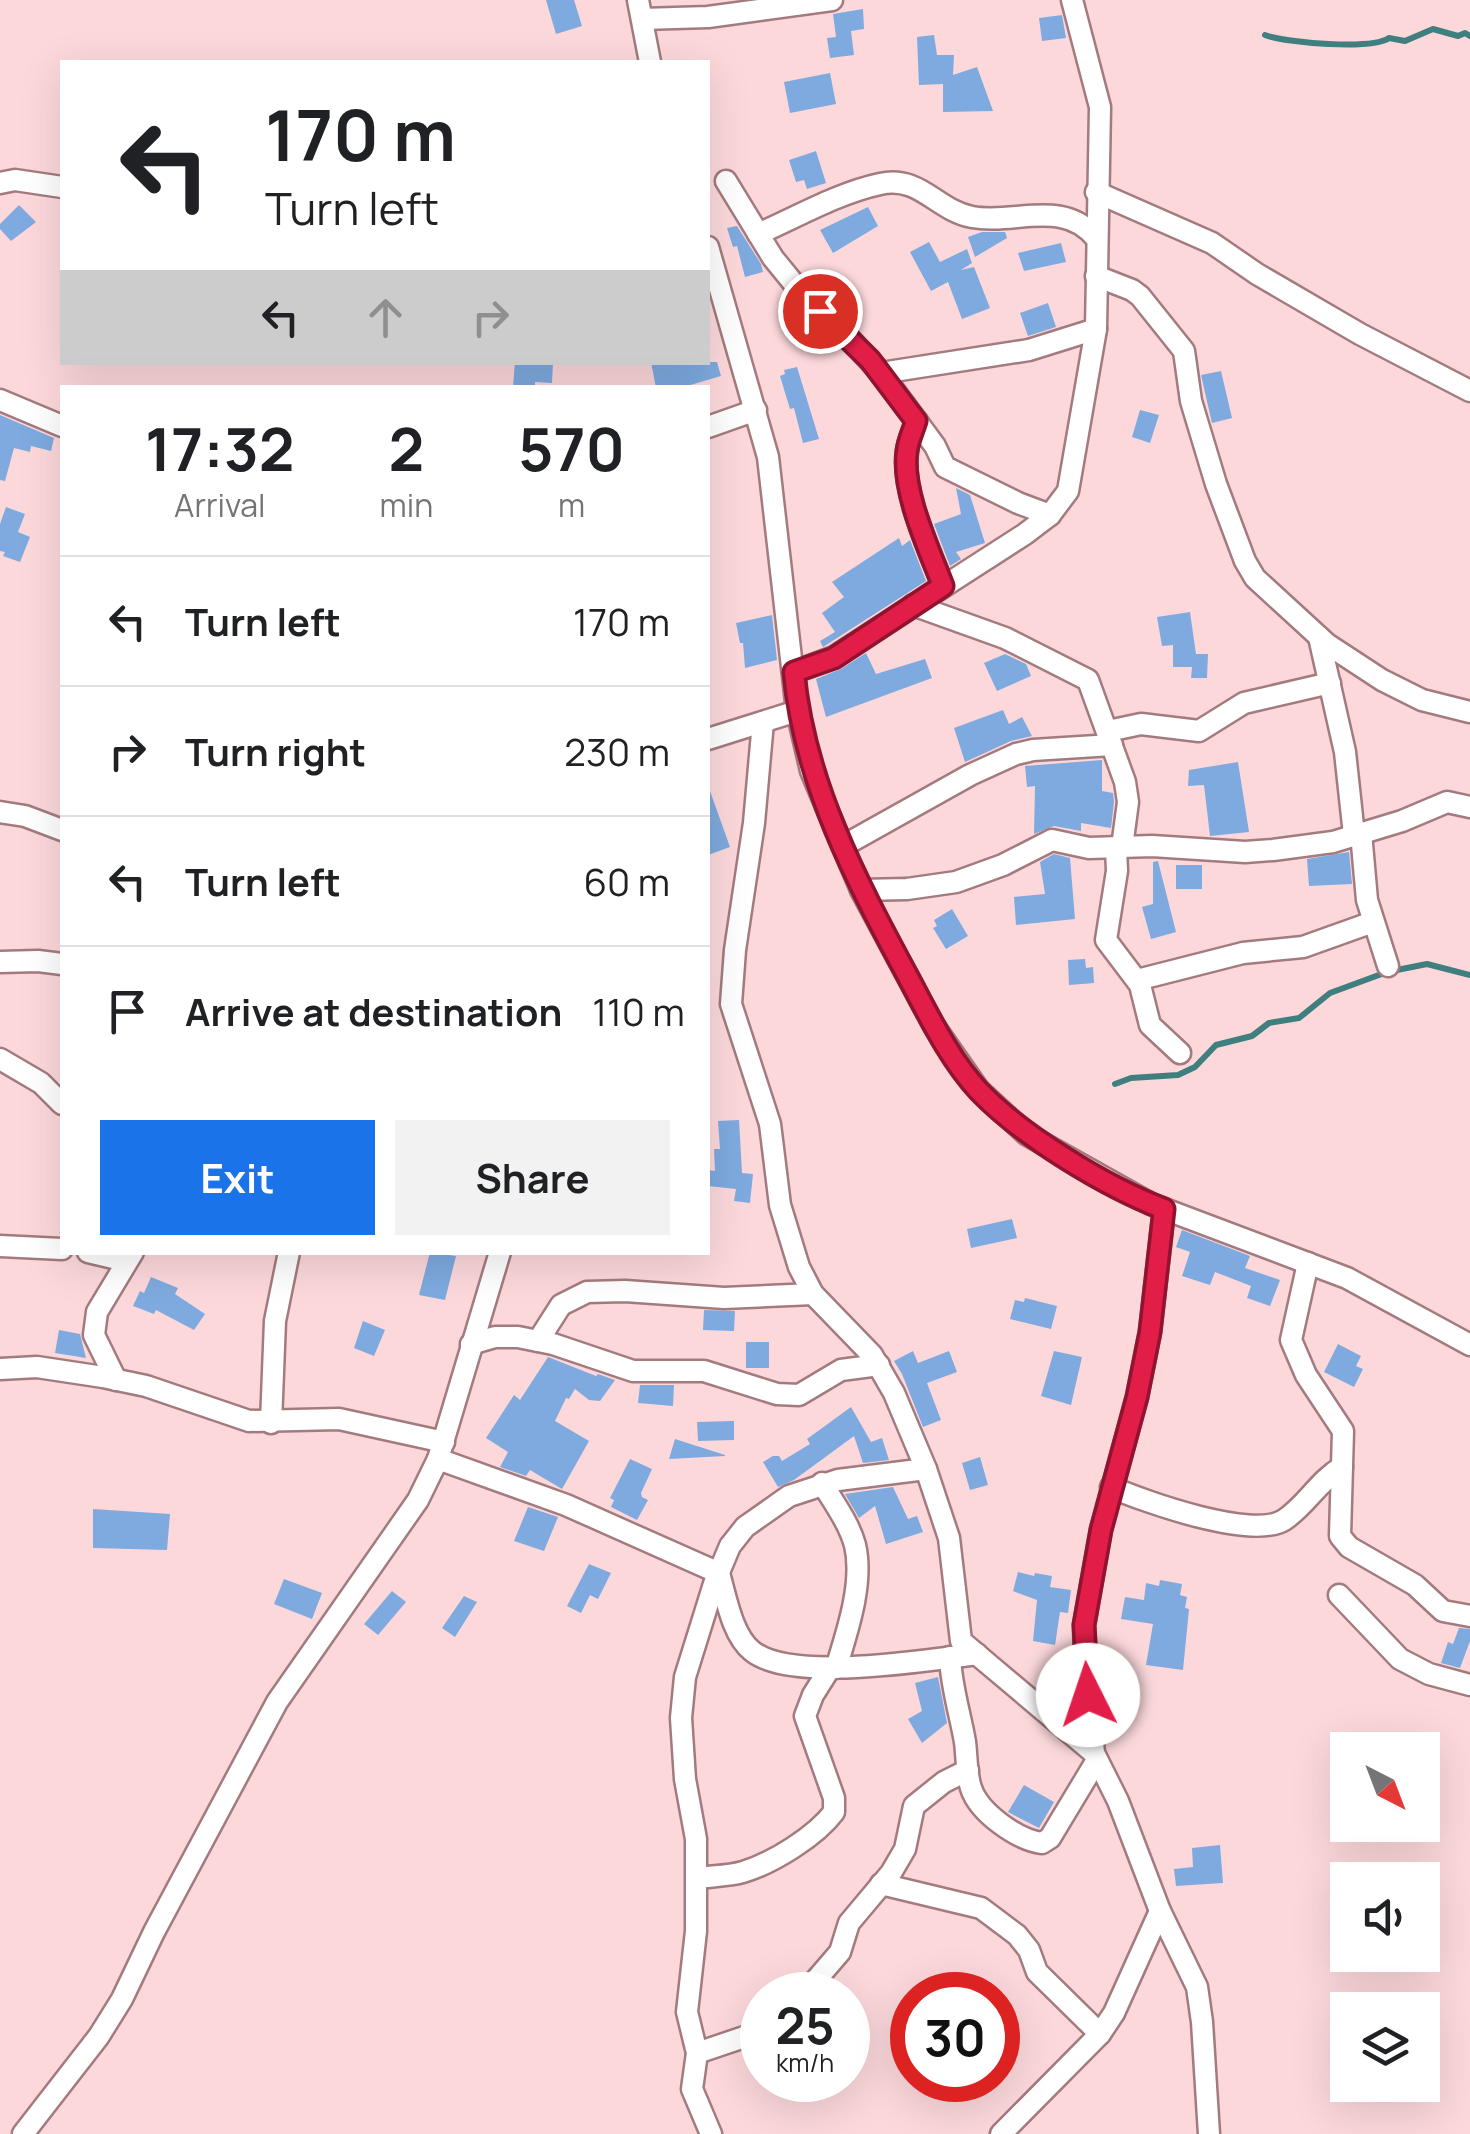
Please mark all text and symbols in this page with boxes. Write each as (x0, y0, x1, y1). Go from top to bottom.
text: 170 m (265, 86, 456, 182)
icon: left (100, 100, 230, 230)
text: Turn left (265, 177, 439, 239)
pin (778, 269, 863, 354)
icon: arrive (793, 284, 848, 339)
icon: left (253, 290, 308, 345)
icon: ahead (358, 290, 413, 345)
icon: right (463, 290, 518, 345)
text: 17:32 (145, 407, 295, 489)
text: 2 (389, 407, 424, 489)
text: 570 (518, 407, 625, 489)
text: Arrival (174, 483, 265, 527)
text: min (380, 483, 433, 527)
text: m (558, 483, 585, 527)
icon: left (100, 594, 155, 649)
text: Turn left (185, 595, 341, 647)
text: 170 m (573, 595, 670, 647)
icon: right (100, 724, 155, 779)
text: Turn right (185, 725, 366, 777)
text: 230 m (564, 725, 670, 777)
icon: left (100, 854, 155, 909)
text: Turn left (185, 855, 341, 907)
text: 60 m (583, 855, 670, 907)
icon: arrive (100, 984, 155, 1039)
text: Arrive at destination (185, 985, 562, 1037)
text: 110 m (592, 985, 685, 1037)
button: Exit (100, 1120, 375, 1235)
button: Share (395, 1120, 670, 1235)
position arrow (1036, 1643, 1140, 1747)
north arrow (1330, 1732, 1440, 1842)
map controls (1330, 1732, 1440, 2102)
button: sound (1330, 1862, 1440, 1972)
speed limit sign: 30 (890, 1972, 1020, 2102)
text: 25 (775, 1991, 835, 2059)
button: layers (1330, 1992, 1440, 2102)
text: km/h (776, 2045, 834, 2080)

